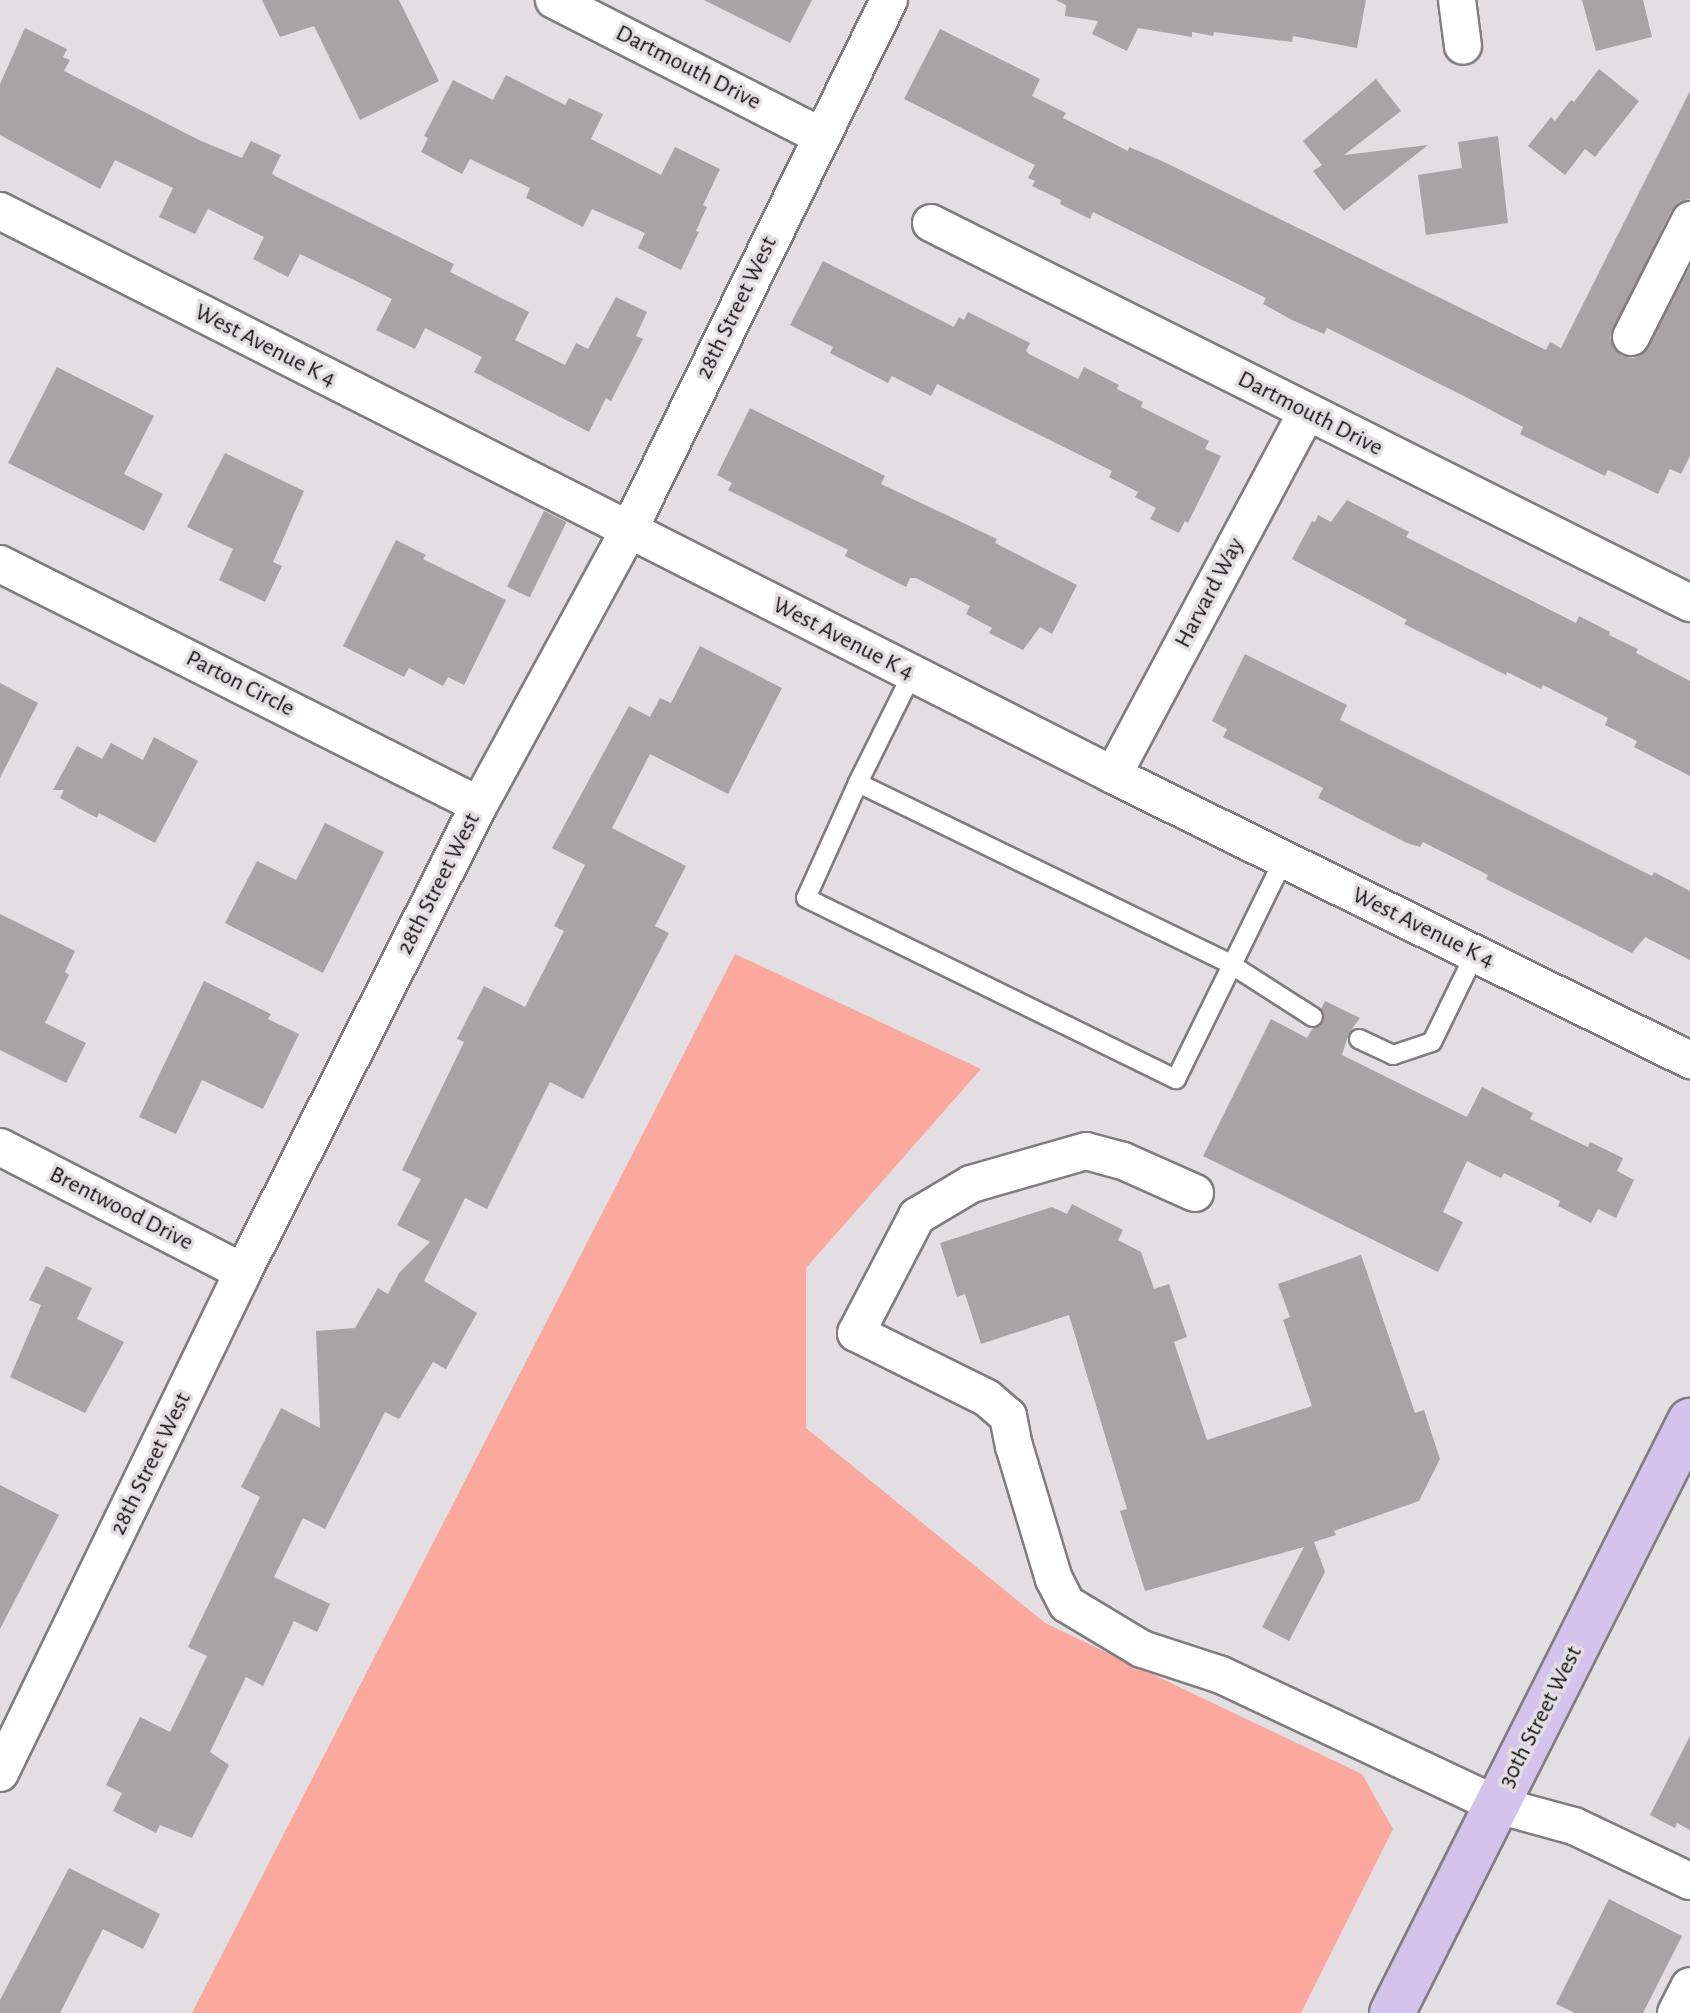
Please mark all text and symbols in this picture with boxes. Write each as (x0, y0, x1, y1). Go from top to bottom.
street label: Dartmouth Drive (611, 19, 765, 117)
street label: 28th Street West (690, 232, 784, 384)
street label: West Avenue K 4 (190, 298, 340, 394)
street label: Dartmouth Drive (1233, 365, 1387, 463)
street label: Harvard Way (1169, 533, 1251, 653)
street label: West Avenue K 4 (768, 591, 918, 687)
street label: Parton Circle (181, 644, 299, 724)
street label: 28th Street West (391, 808, 487, 960)
street label: West Avenue K 4 (1347, 881, 1499, 975)
street label: Brentwood Drive (44, 1160, 198, 1258)
street label: 28th Street West (104, 1388, 198, 1540)
street label: 30th Street West (1493, 1641, 1589, 1793)

